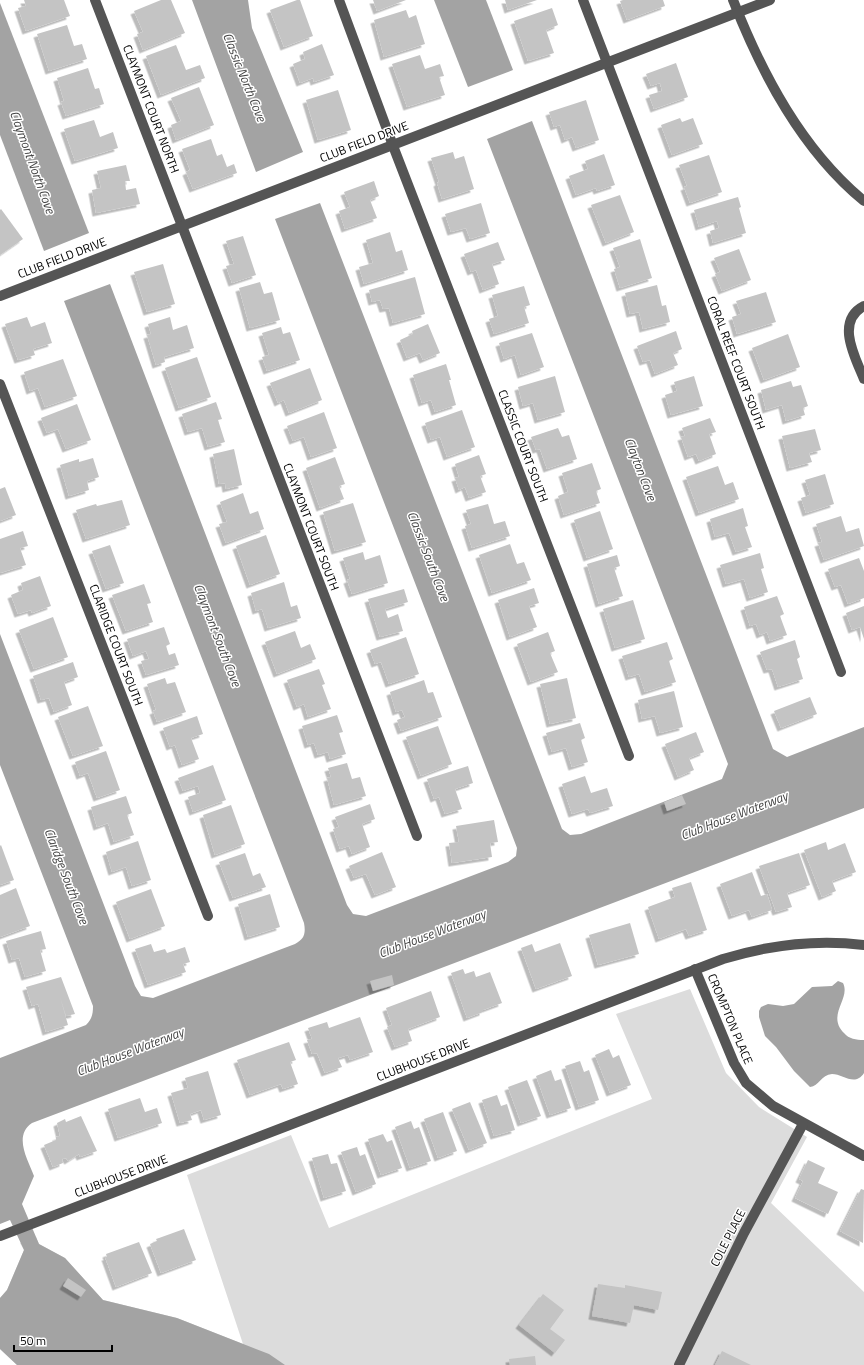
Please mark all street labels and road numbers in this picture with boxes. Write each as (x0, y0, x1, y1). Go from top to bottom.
street label: CLAYMONT COURT NORTH (118, 42, 185, 176)
street label: CLUB FIELD DRIVE (317, 116, 411, 167)
street label: CLUB FIELD DRIVE (15, 232, 109, 283)
street label: CORAL REEF COURT SOUTH (702, 293, 771, 432)
street label: CLASSIC COURT SOUTH (493, 387, 554, 505)
street label: CLAYMONT COURT SOUTH (278, 460, 345, 593)
street label: CLARIDGE COURT SOUTH (84, 581, 148, 708)
street label: CROMPTON PLACE (703, 971, 758, 1067)
street label: CLUBHOUSE DRIVE (373, 1033, 473, 1086)
street label: CLUBHOUSE DRIVE (71, 1149, 171, 1202)
street label: COLE PLACE (705, 1205, 750, 1270)

